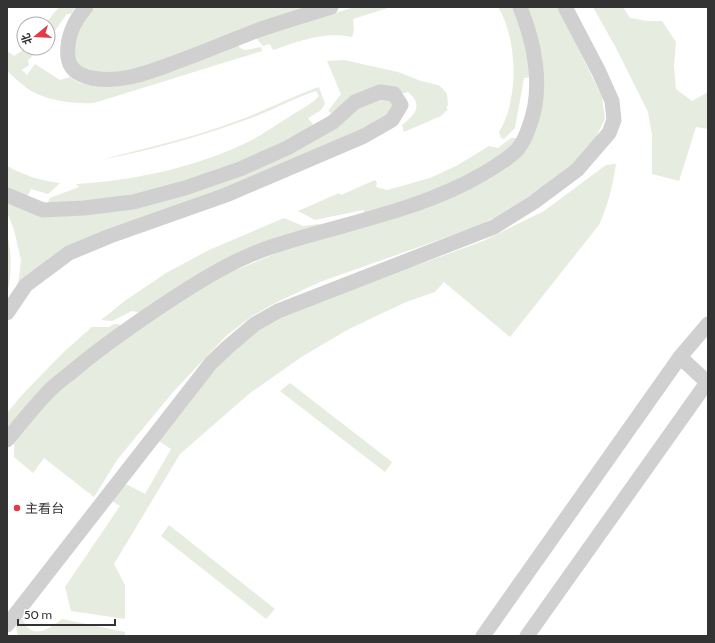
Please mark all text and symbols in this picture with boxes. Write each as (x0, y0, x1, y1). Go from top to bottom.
north arrow (16, 16, 56, 56)
text: 北 (18, 32, 35, 46)
place label: 主看台 (25, 500, 64, 516)
marker: 主看台 (12, 503, 22, 513)
scale bar (18, 601, 115, 627)
text: 50 m (24, 607, 52, 622)

